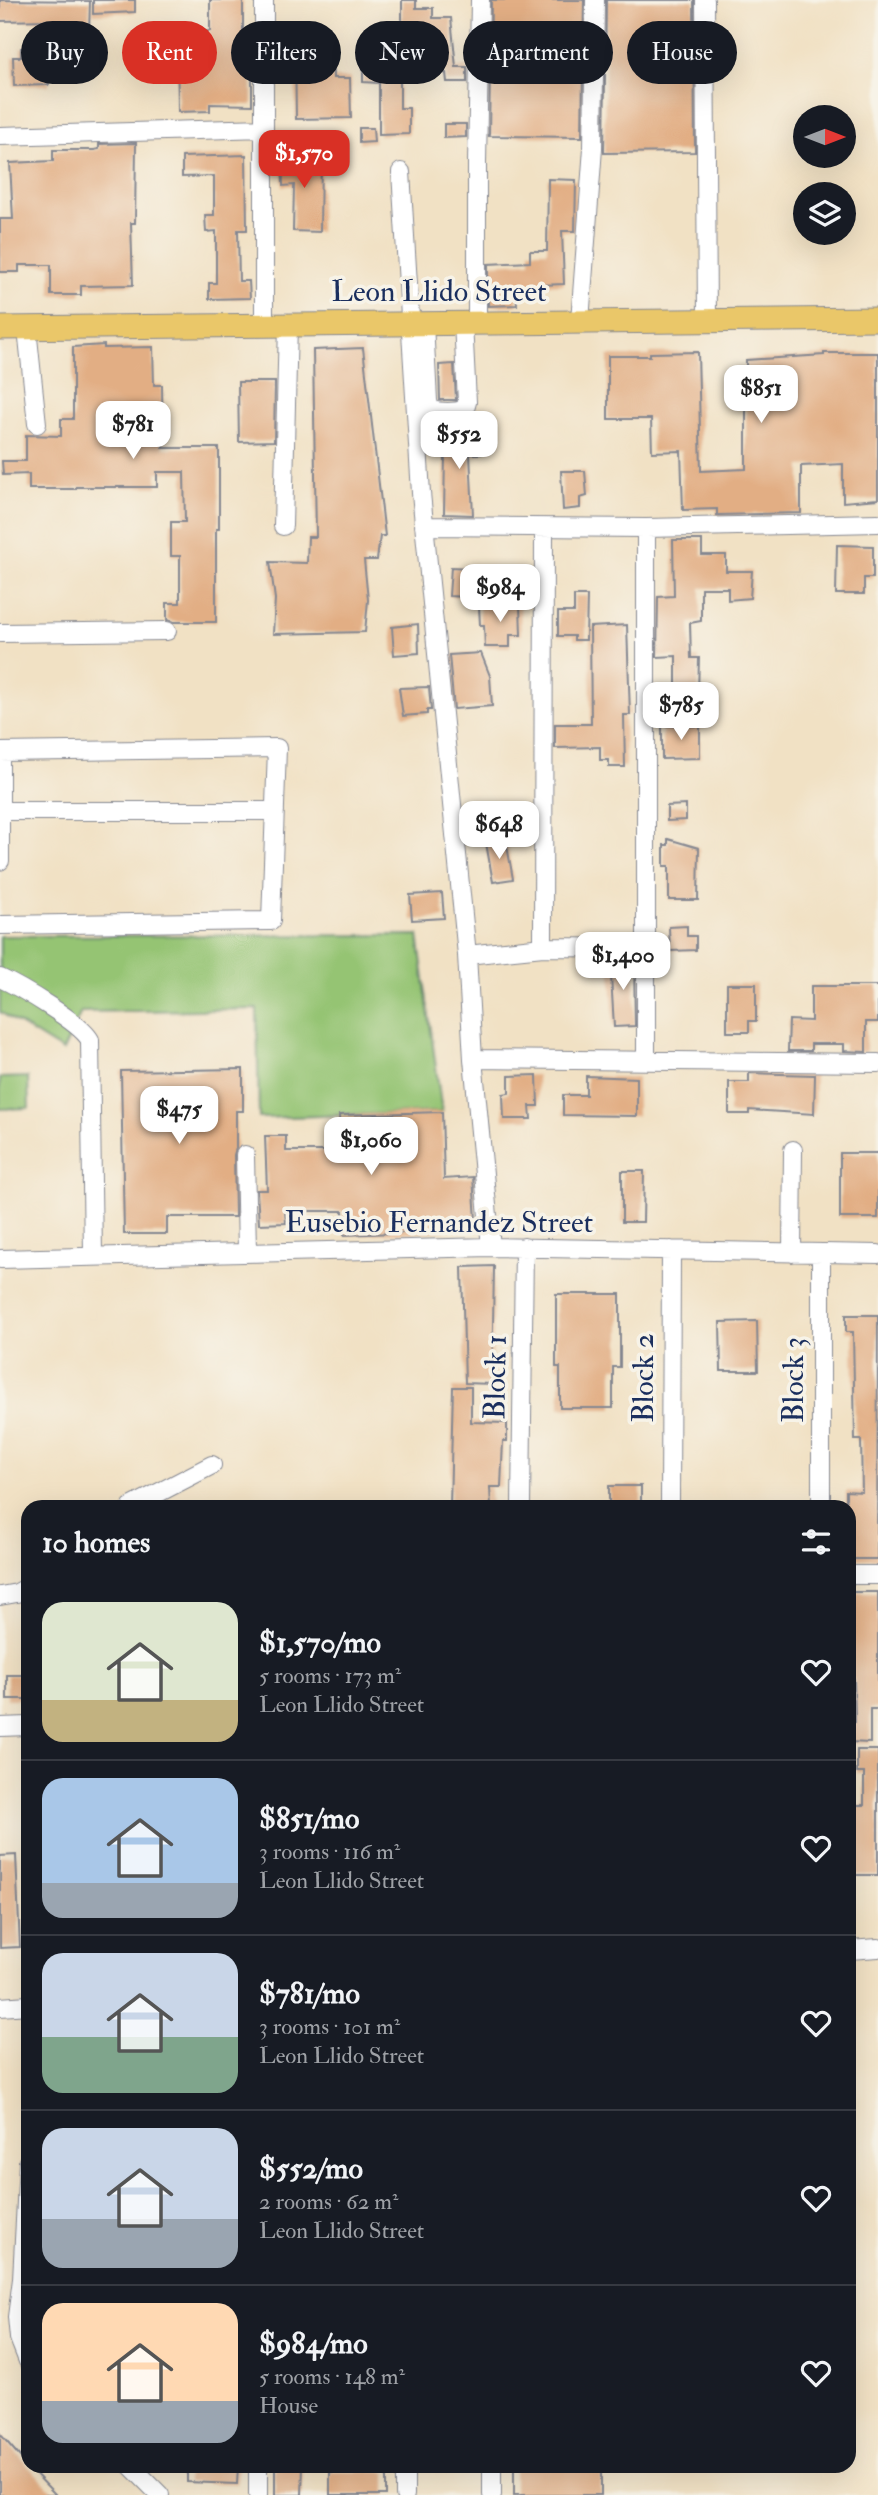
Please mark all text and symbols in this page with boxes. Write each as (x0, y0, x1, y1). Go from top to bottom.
chip: Buy (21, 21, 108, 84)
chip: Rent (122, 21, 217, 84)
chip: Filters (231, 21, 341, 84)
chip: New (355, 21, 449, 84)
chip: Apartment (463, 21, 613, 84)
chip: House (627, 21, 737, 84)
north arrow (793, 105, 856, 168)
map controls (793, 105, 856, 245)
pin: $1,570 (247, 130, 361, 190)
text: $1,570 (275, 138, 333, 167)
button: layers (793, 182, 856, 245)
street label: Leon Llido Street (331, 273, 547, 310)
pin: $851 (720, 366, 802, 425)
text: $851 (740, 373, 782, 402)
pin: $781 (92, 402, 174, 461)
text: $781 (112, 409, 154, 438)
pin: $552 (418, 412, 500, 471)
text: $552 (437, 419, 481, 448)
pin: $984 (459, 564, 541, 624)
text: $984 (476, 572, 524, 601)
pin: $785 (640, 682, 722, 742)
text: $785 (659, 690, 703, 719)
pin: $648 (458, 802, 540, 861)
text: $648 (475, 809, 523, 838)
pin: $1,400 (566, 932, 680, 992)
text: $1,400 (591, 940, 655, 969)
pin: $475 (138, 1086, 220, 1146)
text: $475 (156, 1094, 202, 1123)
pin: $1,060 (314, 1118, 428, 1177)
text: $1,060 (340, 1125, 402, 1154)
street label: Eusebio Fernandez Street (285, 1204, 594, 1241)
street label: Block 2 (625, 1333, 662, 1423)
street label: Block 1 (476, 1334, 515, 1420)
street label: Block 3 (775, 1337, 812, 1423)
icon: filters (797, 1523, 835, 1561)
text: 10 homes (42, 1524, 150, 1561)
text: $1,570/mo (259, 1624, 381, 1661)
icon: home (98, 1630, 182, 1714)
icon: heart (797, 1653, 835, 1691)
text: 5 rooms · 173 m² (259, 1661, 401, 1690)
text: Leon Llido Street (259, 1690, 424, 1719)
text: $851/mo (259, 1800, 359, 1837)
icon: home (98, 1806, 182, 1890)
icon: heart (797, 1829, 835, 1867)
text: 3 rooms · 116 m² (259, 1837, 400, 1866)
text: Leon Llido Street (259, 1866, 424, 1895)
text: $781/mo (259, 1975, 360, 2012)
icon: home (98, 1981, 182, 2065)
icon: heart (797, 2004, 835, 2042)
text: 3 rooms · 101 m² (259, 2012, 400, 2041)
text: Leon Llido Street (259, 2041, 424, 2070)
text: $552/mo (259, 2150, 363, 2187)
icon: home (98, 2156, 182, 2240)
icon: heart (797, 2179, 835, 2217)
text: 2 rooms · 62 m² (259, 2187, 398, 2216)
text: Leon Llido Street (259, 2216, 424, 2245)
text: $984/mo (259, 2325, 368, 2362)
icon: home (98, 2331, 182, 2415)
icon: heart (797, 2354, 835, 2392)
text: 5 rooms · 148 m² (259, 2362, 405, 2391)
text: House (259, 2391, 318, 2420)

